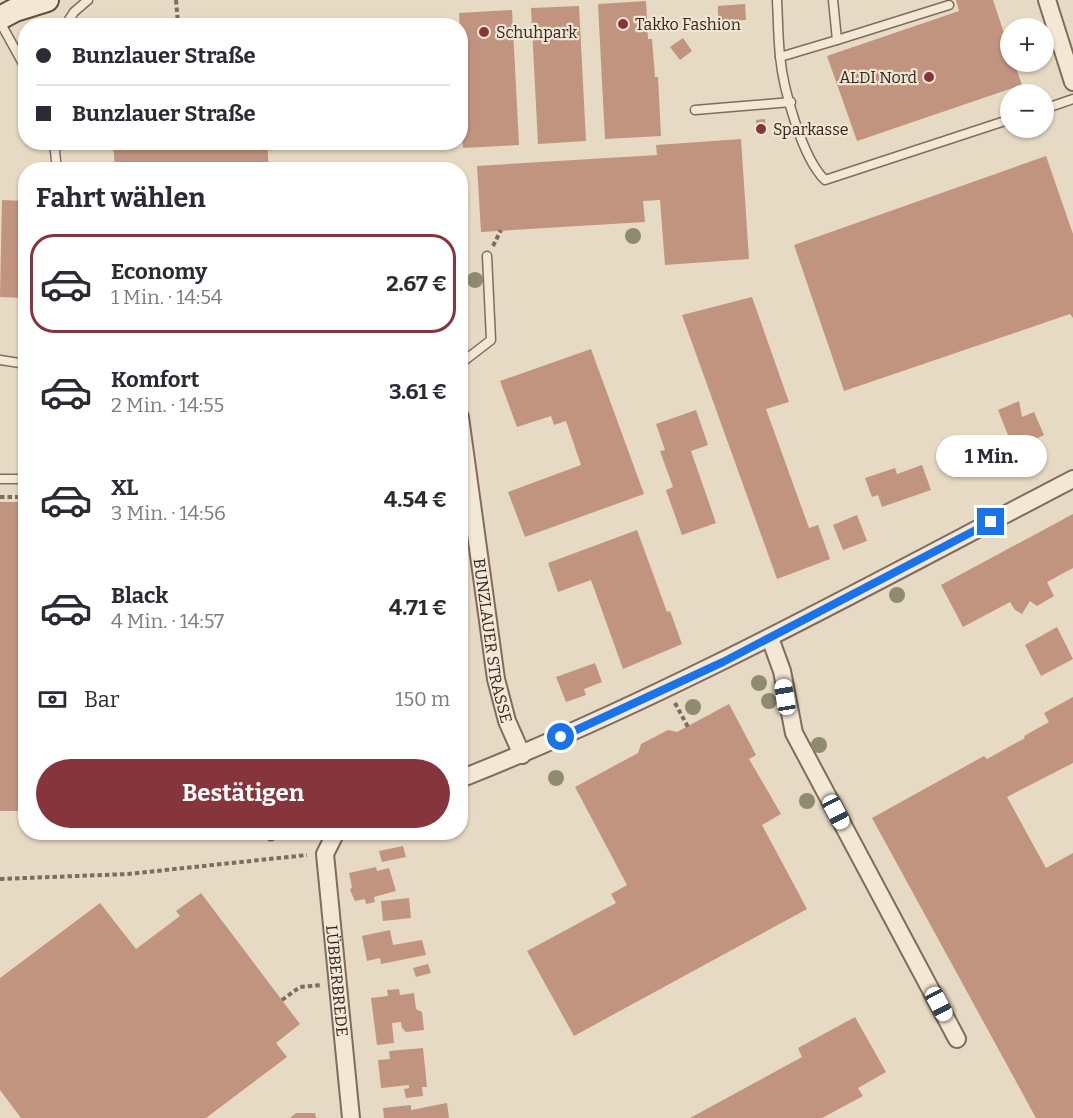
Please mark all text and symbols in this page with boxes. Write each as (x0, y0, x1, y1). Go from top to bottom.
place label: Takko Fashion (635, 15, 741, 34)
marker: Takko Fashion (616, 17, 630, 31)
map controls (1000, 18, 1054, 138)
button: + (1000, 18, 1054, 72)
place label: Schuhpark (496, 23, 577, 42)
marker: Schuhpark (477, 25, 491, 39)
text: Bunzlauer Straße (72, 42, 256, 69)
place label: ALDI Nord (839, 68, 918, 87)
marker: ALDI Nord (922, 70, 936, 84)
button: − (1000, 84, 1054, 138)
text: Bunzlauer Straße (72, 100, 256, 127)
place label: Sparkasse (773, 120, 849, 139)
marker: Sparkasse (754, 122, 768, 136)
text: Fahrt wählen (36, 182, 206, 214)
icon: car (39, 257, 93, 311)
text: Economy (111, 258, 207, 285)
text: 2.67 € (386, 270, 447, 297)
text: 1 Min. · 14:54 (111, 285, 223, 309)
icon: car (39, 365, 93, 419)
text: Komfort (111, 366, 200, 393)
text: 3.61 € (389, 378, 447, 405)
text: 2 Min. · 14:55 (111, 393, 224, 417)
callout: 1 Min. (936, 435, 1046, 477)
text: 1 Min. (965, 444, 1018, 468)
icon: car (39, 473, 93, 527)
text: XL (111, 474, 138, 501)
text: 4.54 € (384, 486, 447, 513)
text: 3 Min. · 14:56 (111, 501, 226, 525)
route end (977, 508, 1004, 535)
street label: BUNZLAUER STRASSE (470, 557, 517, 725)
icon: car (39, 581, 93, 635)
text: Black (111, 582, 168, 609)
text: 4.71 € (389, 594, 447, 621)
text: 4 Min. · 14:57 (111, 609, 224, 633)
car (773, 678, 797, 716)
icon: cash (36, 683, 69, 716)
text: Bar (84, 686, 119, 713)
text: 150 m (395, 687, 450, 711)
route start (547, 723, 574, 750)
button: Bestätigen (36, 759, 450, 828)
car (820, 792, 852, 832)
street label: LÜBBERBREDE (323, 924, 352, 1037)
car (923, 984, 955, 1024)

